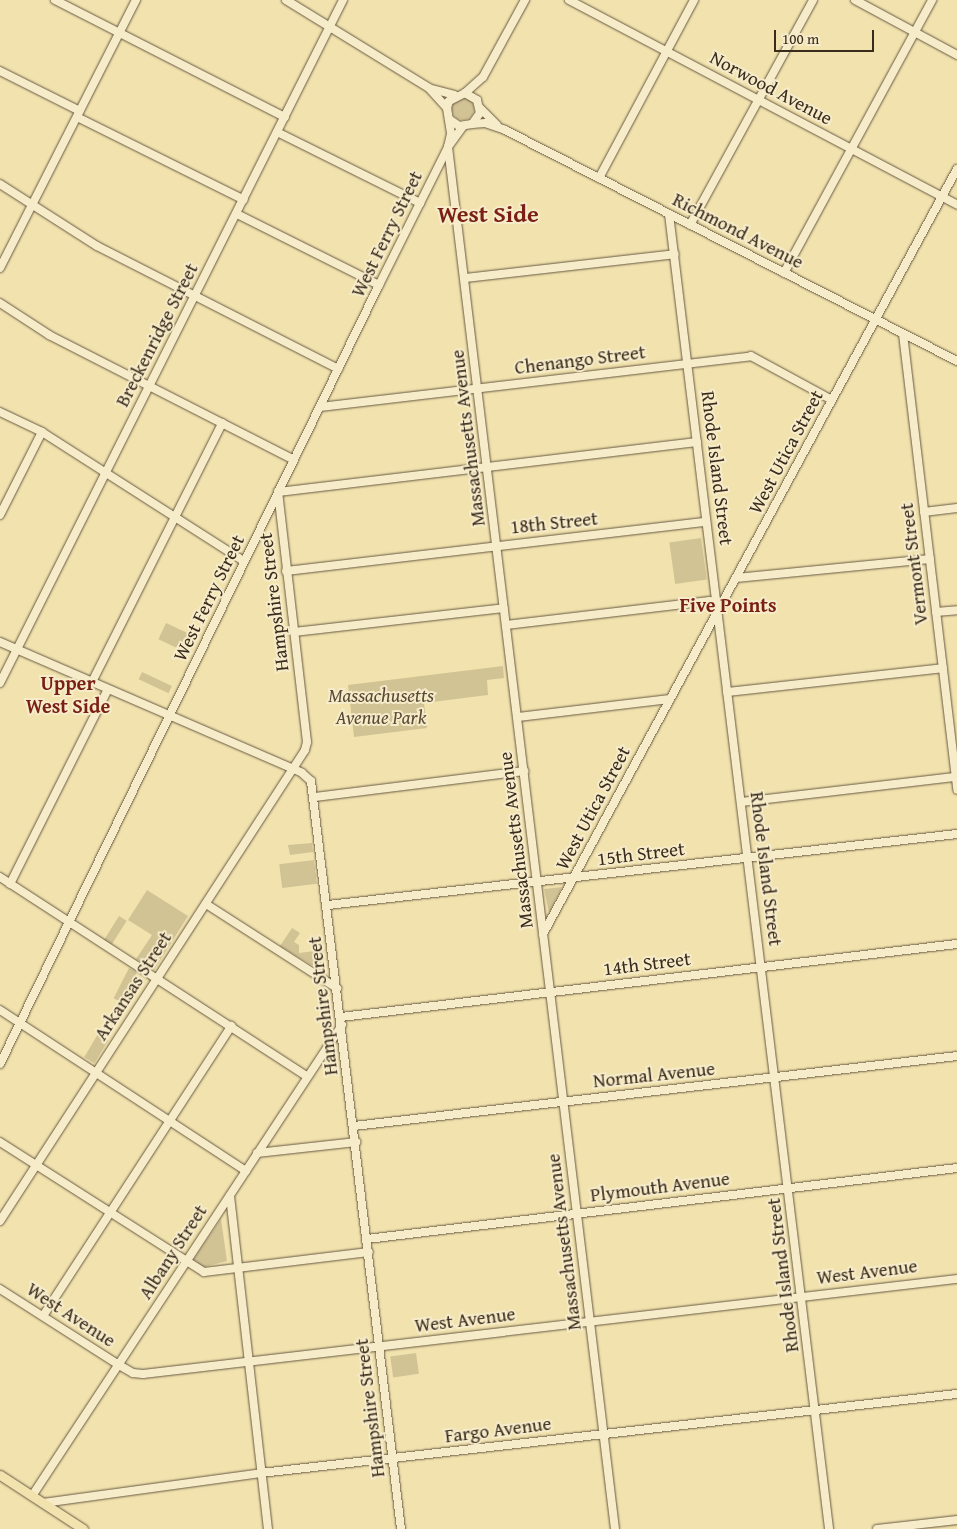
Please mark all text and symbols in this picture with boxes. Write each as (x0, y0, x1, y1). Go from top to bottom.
scale bar (777, 20, 877, 52)
text: 100 m (782, 28, 819, 49)
street label: Norwood Avenue (706, 46, 836, 130)
street label: West Ferry Street (347, 167, 427, 301)
street label: Richmond Avenue (669, 188, 807, 274)
district label: West Side (437, 200, 539, 228)
street label: Breckenridge Street (111, 259, 203, 411)
street label: Chenango Street (513, 341, 647, 379)
street label: Massachusetts Avenue (446, 348, 490, 528)
street label: West Utica Street (744, 386, 828, 518)
street label: Rhode Island Street (696, 390, 738, 546)
street label: Vermont Street (895, 502, 933, 626)
street label: 18th Street (509, 507, 599, 539)
street label: West Ferry Street (169, 531, 249, 665)
street label: Hampshire Street (254, 531, 294, 673)
district label: Five Points (679, 592, 777, 616)
district label: Upper West Side (26, 670, 110, 717)
park label: Massachusetts Avenue Park (328, 685, 434, 729)
street label: West Utica Street (551, 742, 635, 874)
street label: Massachusetts Avenue (494, 750, 538, 930)
street label: Rhode Island Street (745, 791, 787, 947)
street label: 15th Street (596, 837, 686, 871)
street label: Arkansas Street (89, 927, 177, 1045)
street label: Hampshire Street (303, 935, 343, 1077)
street label: 14th Street (602, 947, 692, 981)
street label: Normal Avenue (592, 1057, 716, 1093)
street label: Massachusetts Avenue (542, 1152, 586, 1332)
street label: Plymouth Avenue (589, 1167, 731, 1207)
street label: Rhode Island Street (762, 1197, 804, 1353)
street label: Albany Street (134, 1200, 212, 1304)
street label: West Avenue (815, 1255, 919, 1289)
street label: West Avenue (22, 1278, 120, 1352)
street label: West Avenue (413, 1303, 517, 1337)
street label: Hampshire Street (350, 1337, 390, 1479)
street label: Fargo Avenue (443, 1412, 553, 1448)

